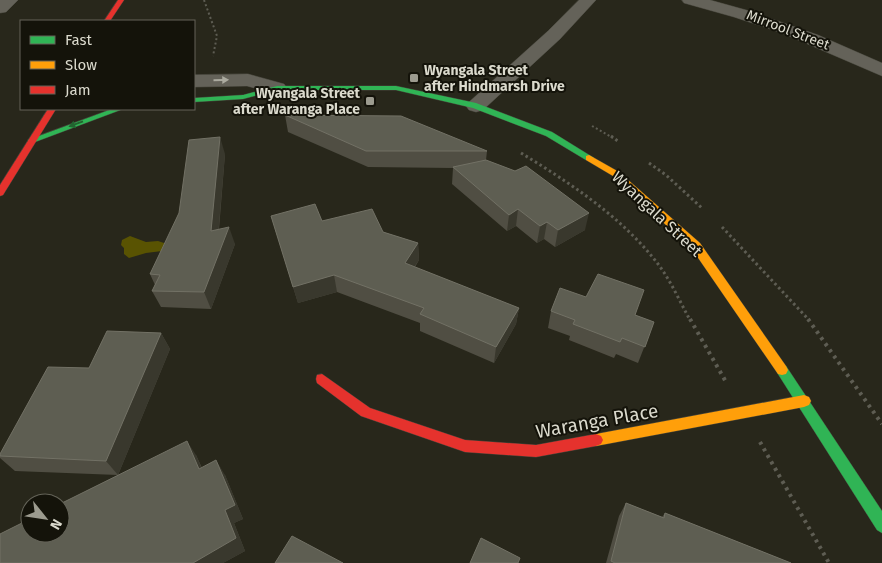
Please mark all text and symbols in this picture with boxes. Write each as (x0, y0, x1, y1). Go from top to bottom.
street label: Mirrool Street (744, 6, 833, 54)
legend (20, 20, 195, 110)
text: Fast (65, 31, 92, 49)
text: Slow (65, 56, 97, 74)
place label: Wyangala Street after Hindmarsh Drive (424, 62, 565, 95)
marker: Wyangala Street after Hindmarsh Drive (408, 72, 420, 84)
one-way arrow (213, 76, 229, 84)
text: Jam (65, 81, 91, 99)
place label: Wyangala Street after Waranga Place (233, 85, 361, 118)
marker: Wyangala Street after Waranga Place (364, 95, 376, 107)
one-way arrow (68, 120, 83, 128)
street label: Wyangala Street (608, 167, 706, 261)
street label: Waranga Place (534, 399, 660, 443)
north arrow (20, 493, 70, 543)
text: N (46, 516, 66, 533)

